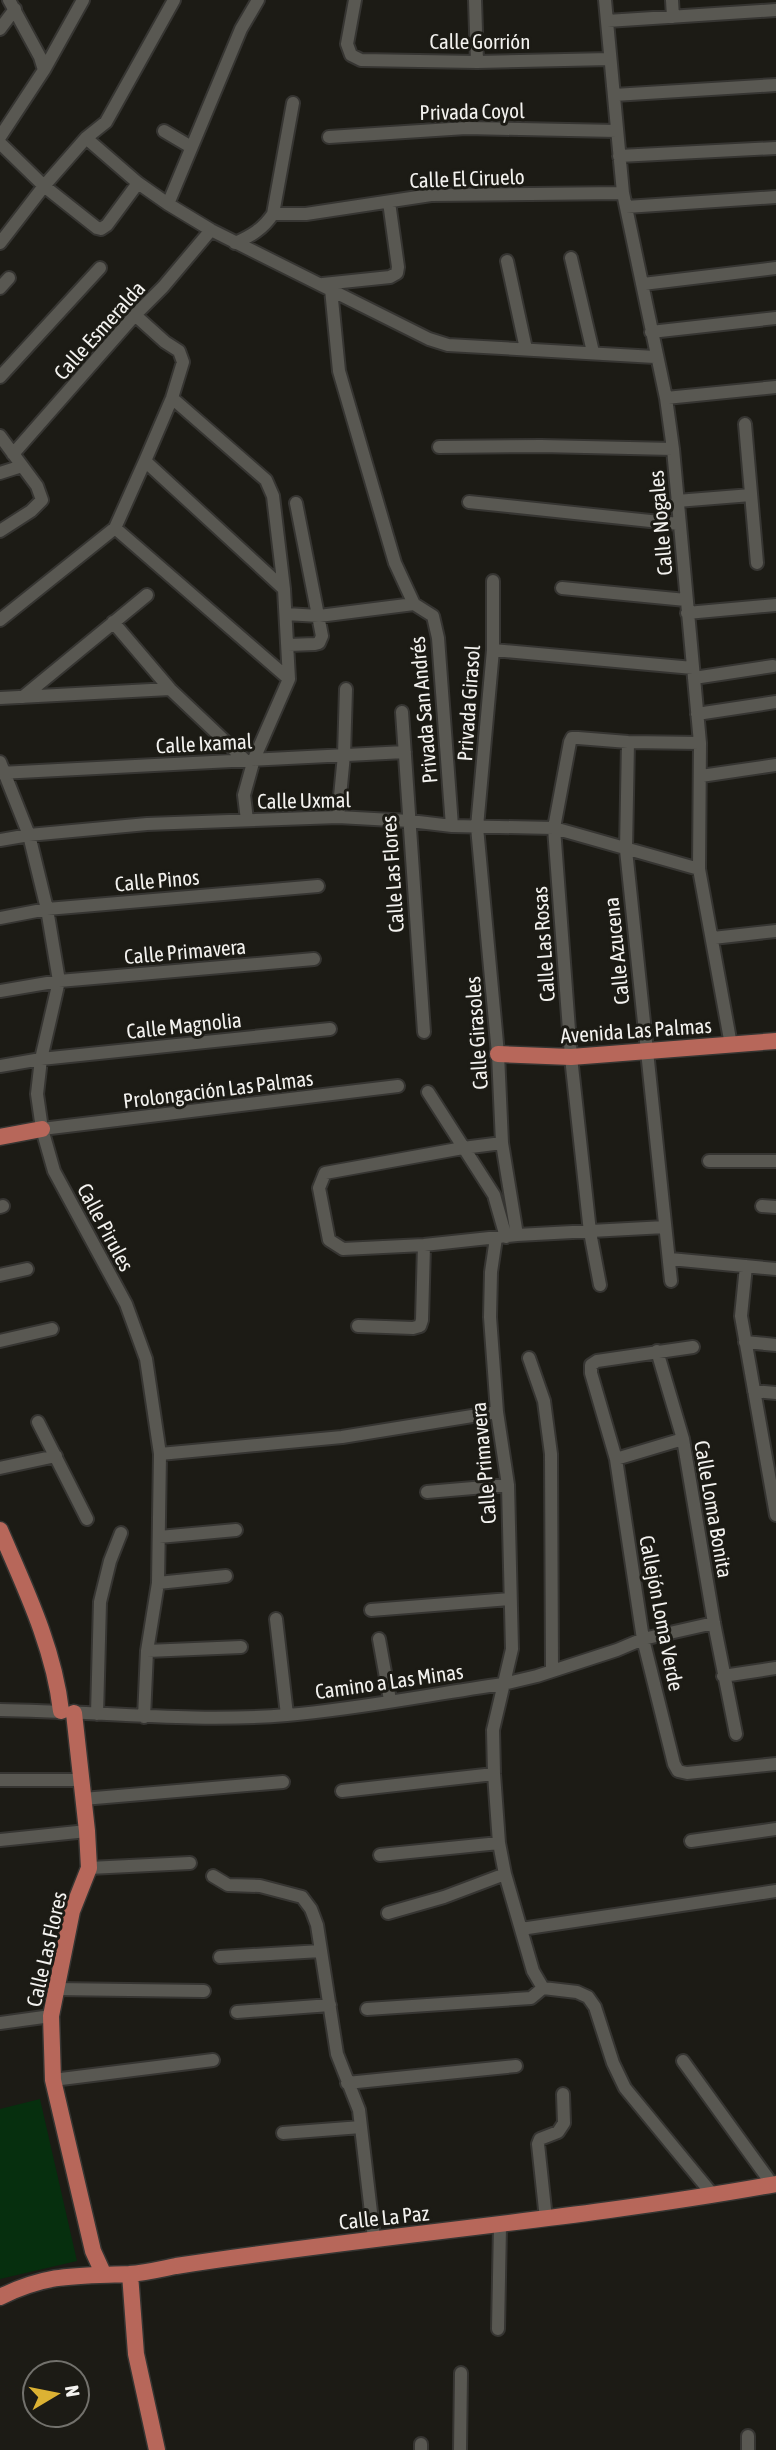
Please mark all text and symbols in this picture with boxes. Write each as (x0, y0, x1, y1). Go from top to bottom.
street label: Calle Gorrión (430, 29, 530, 53)
street label: Privada Coyol (419, 98, 525, 124)
street label: Calle El Ciruelo (409, 164, 525, 192)
street label: Calle Esmeralda (49, 276, 149, 384)
street label: Calle Nogales (643, 469, 677, 577)
street label: Privada San Andrés (405, 636, 441, 784)
street label: Privada Girasol (452, 644, 484, 762)
street label: Calle Ixamal (155, 728, 253, 758)
street label: Calle Uxmal (257, 787, 352, 813)
street label: Calle Las Flores (376, 815, 408, 933)
street label: Calle Pinos (114, 864, 200, 896)
street label: Calle Las Rosas (527, 885, 559, 1003)
street label: Calle Azucena (598, 896, 634, 1006)
street label: Calle Primavera (123, 934, 247, 968)
street label: Calle Girasoles (460, 975, 492, 1091)
street label: Calle Magnolia (125, 1007, 243, 1043)
street label: Avenida Las Palmas (560, 1013, 712, 1047)
street label: Prolongación Las Palmas (122, 1065, 314, 1113)
street label: Calle Pirules (73, 1179, 139, 1275)
street label: Calle Primavera (466, 1401, 500, 1525)
street label: Calle Loma Bonita (690, 1438, 738, 1580)
street label: Callejón Loma Verde (635, 1533, 689, 1693)
street label: Camino a Las Minas (313, 1659, 465, 1703)
street label: Calle Las Flores (21, 1889, 71, 2009)
street label: Calle La Paz (338, 2200, 431, 2234)
north arrow (21, 2359, 91, 2429)
text: N (61, 2384, 85, 2398)

